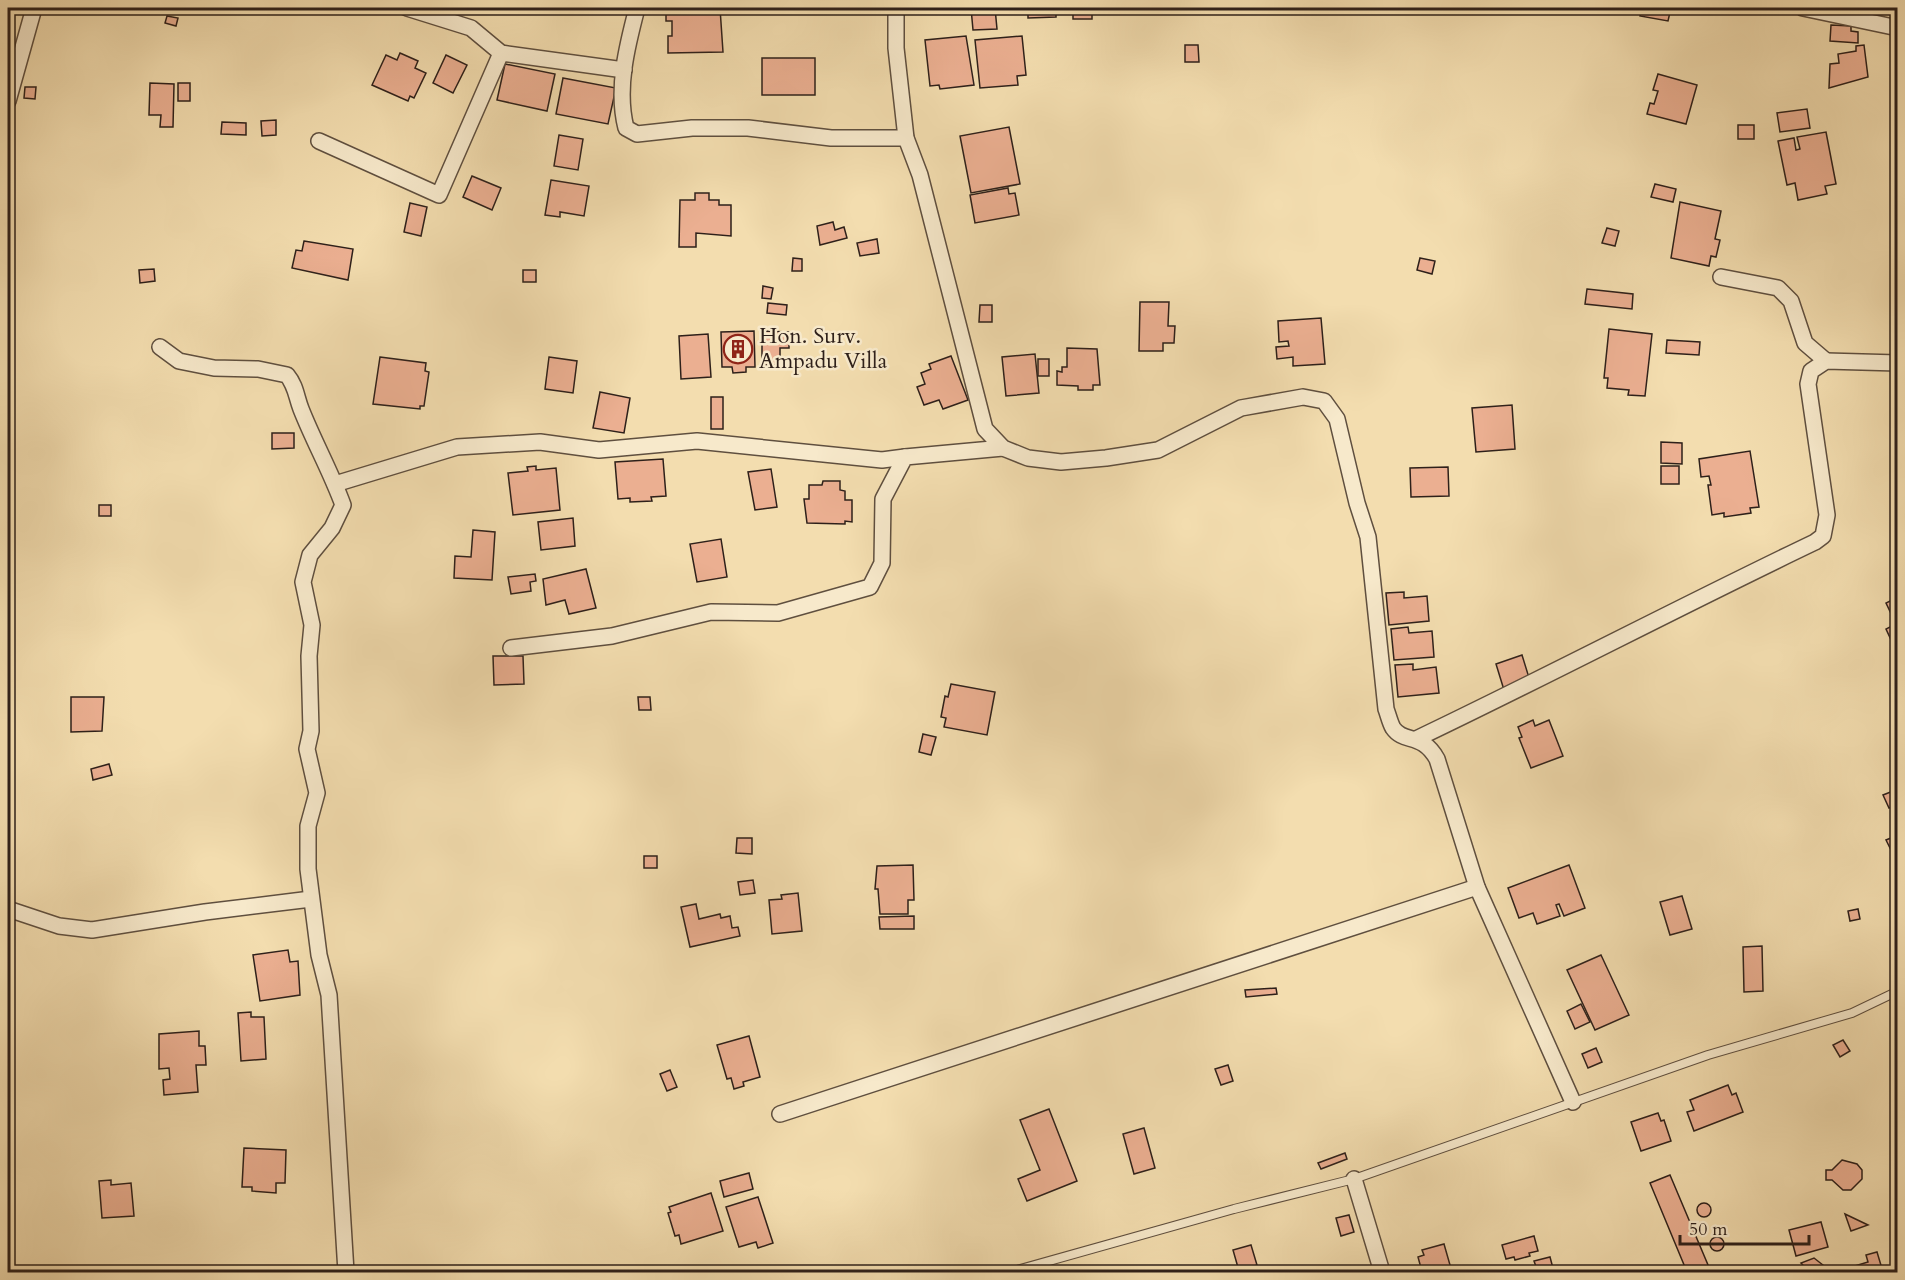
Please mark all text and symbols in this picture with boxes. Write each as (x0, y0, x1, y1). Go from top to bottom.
place label: Hon. Surv. Ampadu Villa (759, 321, 888, 376)
building icon: Hon. Surv. Ampadu Villa (722, 333, 754, 365)
scale bar (1680, 1208, 1809, 1246)
text: 50 m (1689, 1217, 1728, 1242)

